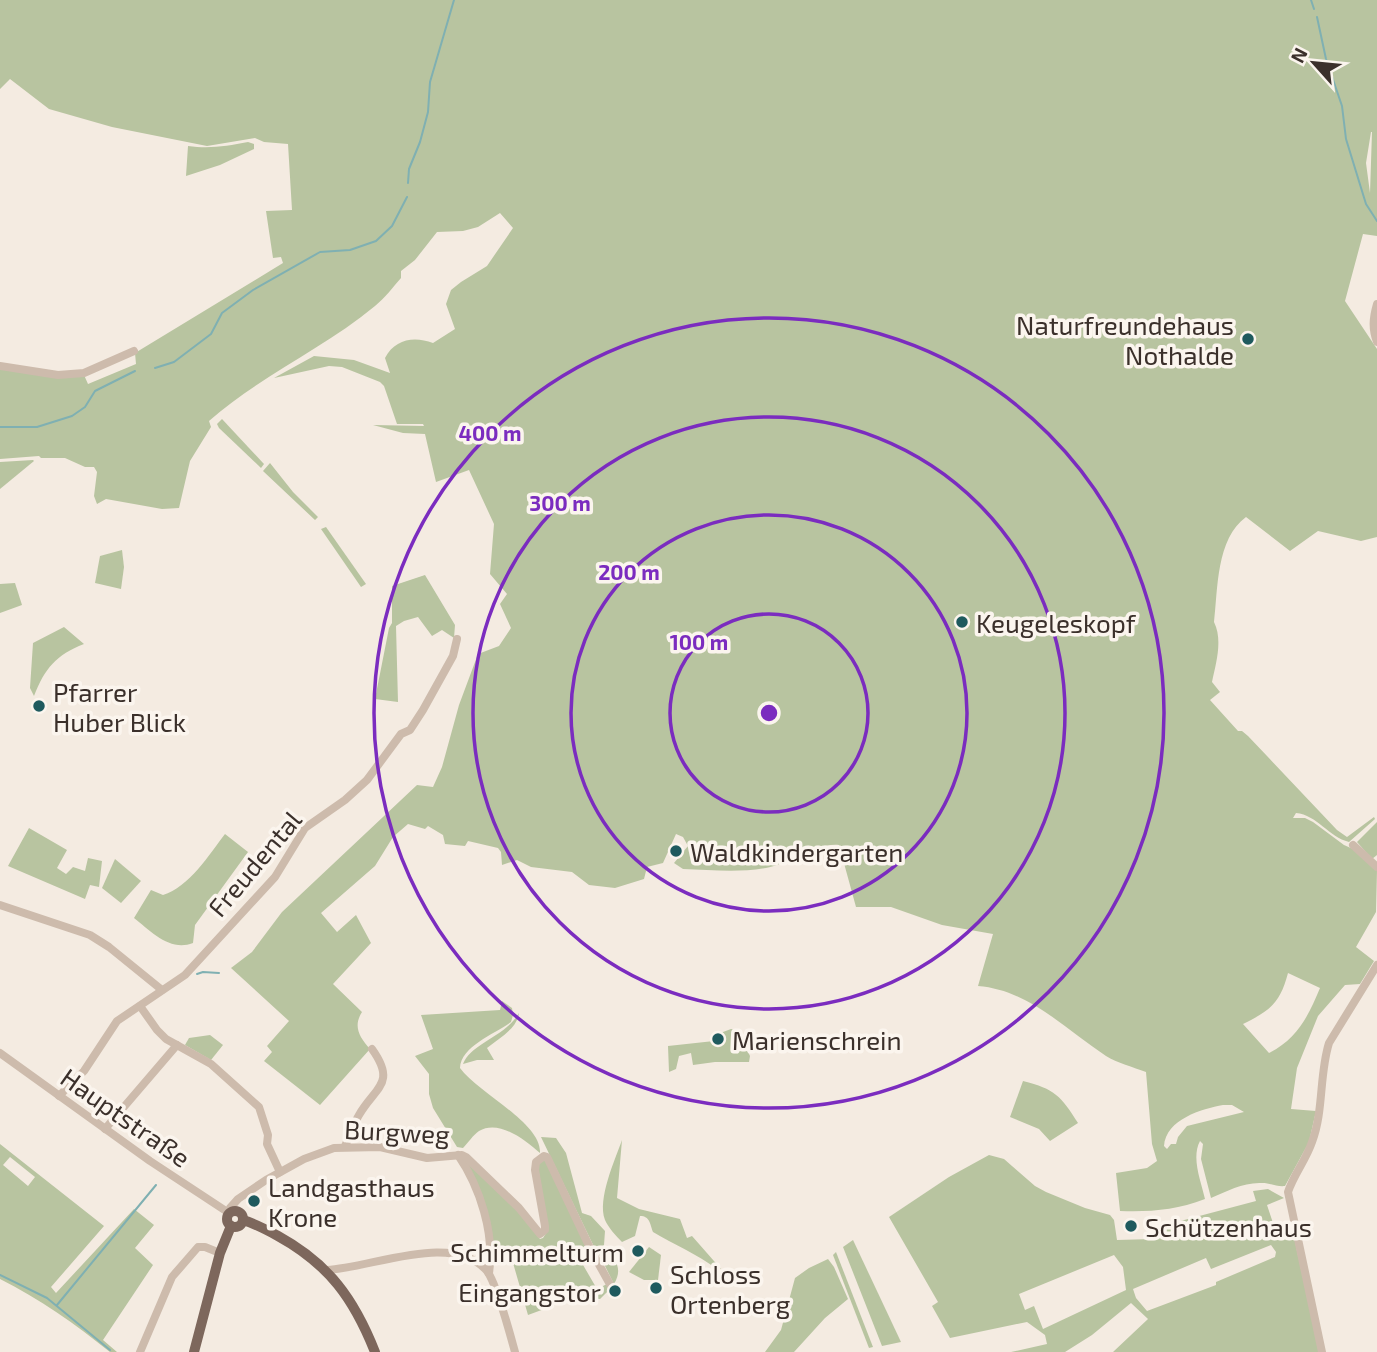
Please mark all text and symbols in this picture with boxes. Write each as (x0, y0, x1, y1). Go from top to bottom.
north arrow (1279, 28, 1349, 98)
text: N (1285, 44, 1312, 66)
place label: Naturfreundehaus Nothalde (1016, 309, 1234, 370)
marker: Naturfreundehaus Nothalde (1240, 331, 1256, 347)
text: 400 m (459, 420, 521, 445)
text: 300 m (529, 490, 591, 515)
text: 200 m (598, 559, 660, 584)
place label: Keugeleskopf (976, 607, 1137, 638)
marker: Keugeleskopf (954, 614, 970, 630)
text: 100 m (670, 629, 728, 654)
place label: Pfarrer Huber Blick (53, 676, 186, 737)
marker: Pfarrer Huber Blick (31, 698, 47, 714)
centre of rings (757, 701, 781, 725)
street label: Freudental (201, 804, 307, 922)
place label: Waldkindergarten (690, 836, 903, 867)
marker: Waldkindergarten (668, 843, 684, 859)
place label: Marienschrein (732, 1024, 902, 1055)
marker: Marienschrein (710, 1031, 726, 1047)
street label: Hauptstraße (55, 1061, 197, 1173)
street label: Burgweg (343, 1113, 451, 1149)
place label: Landgasthaus Krone (268, 1171, 435, 1232)
marker: Landgasthaus Krone (246, 1193, 262, 1209)
place label: Schützenhaus (1145, 1211, 1312, 1242)
marker: Schützenhaus (1123, 1218, 1139, 1234)
place label: Schimmelturm (450, 1236, 624, 1267)
marker: Schimmelturm (630, 1243, 646, 1259)
place label: Schloss Ortenberg (670, 1258, 790, 1319)
place label: Eingangstor (458, 1276, 601, 1307)
marker: Schloss Ortenberg (648, 1280, 664, 1296)
marker: Eingangstor (607, 1283, 623, 1299)

